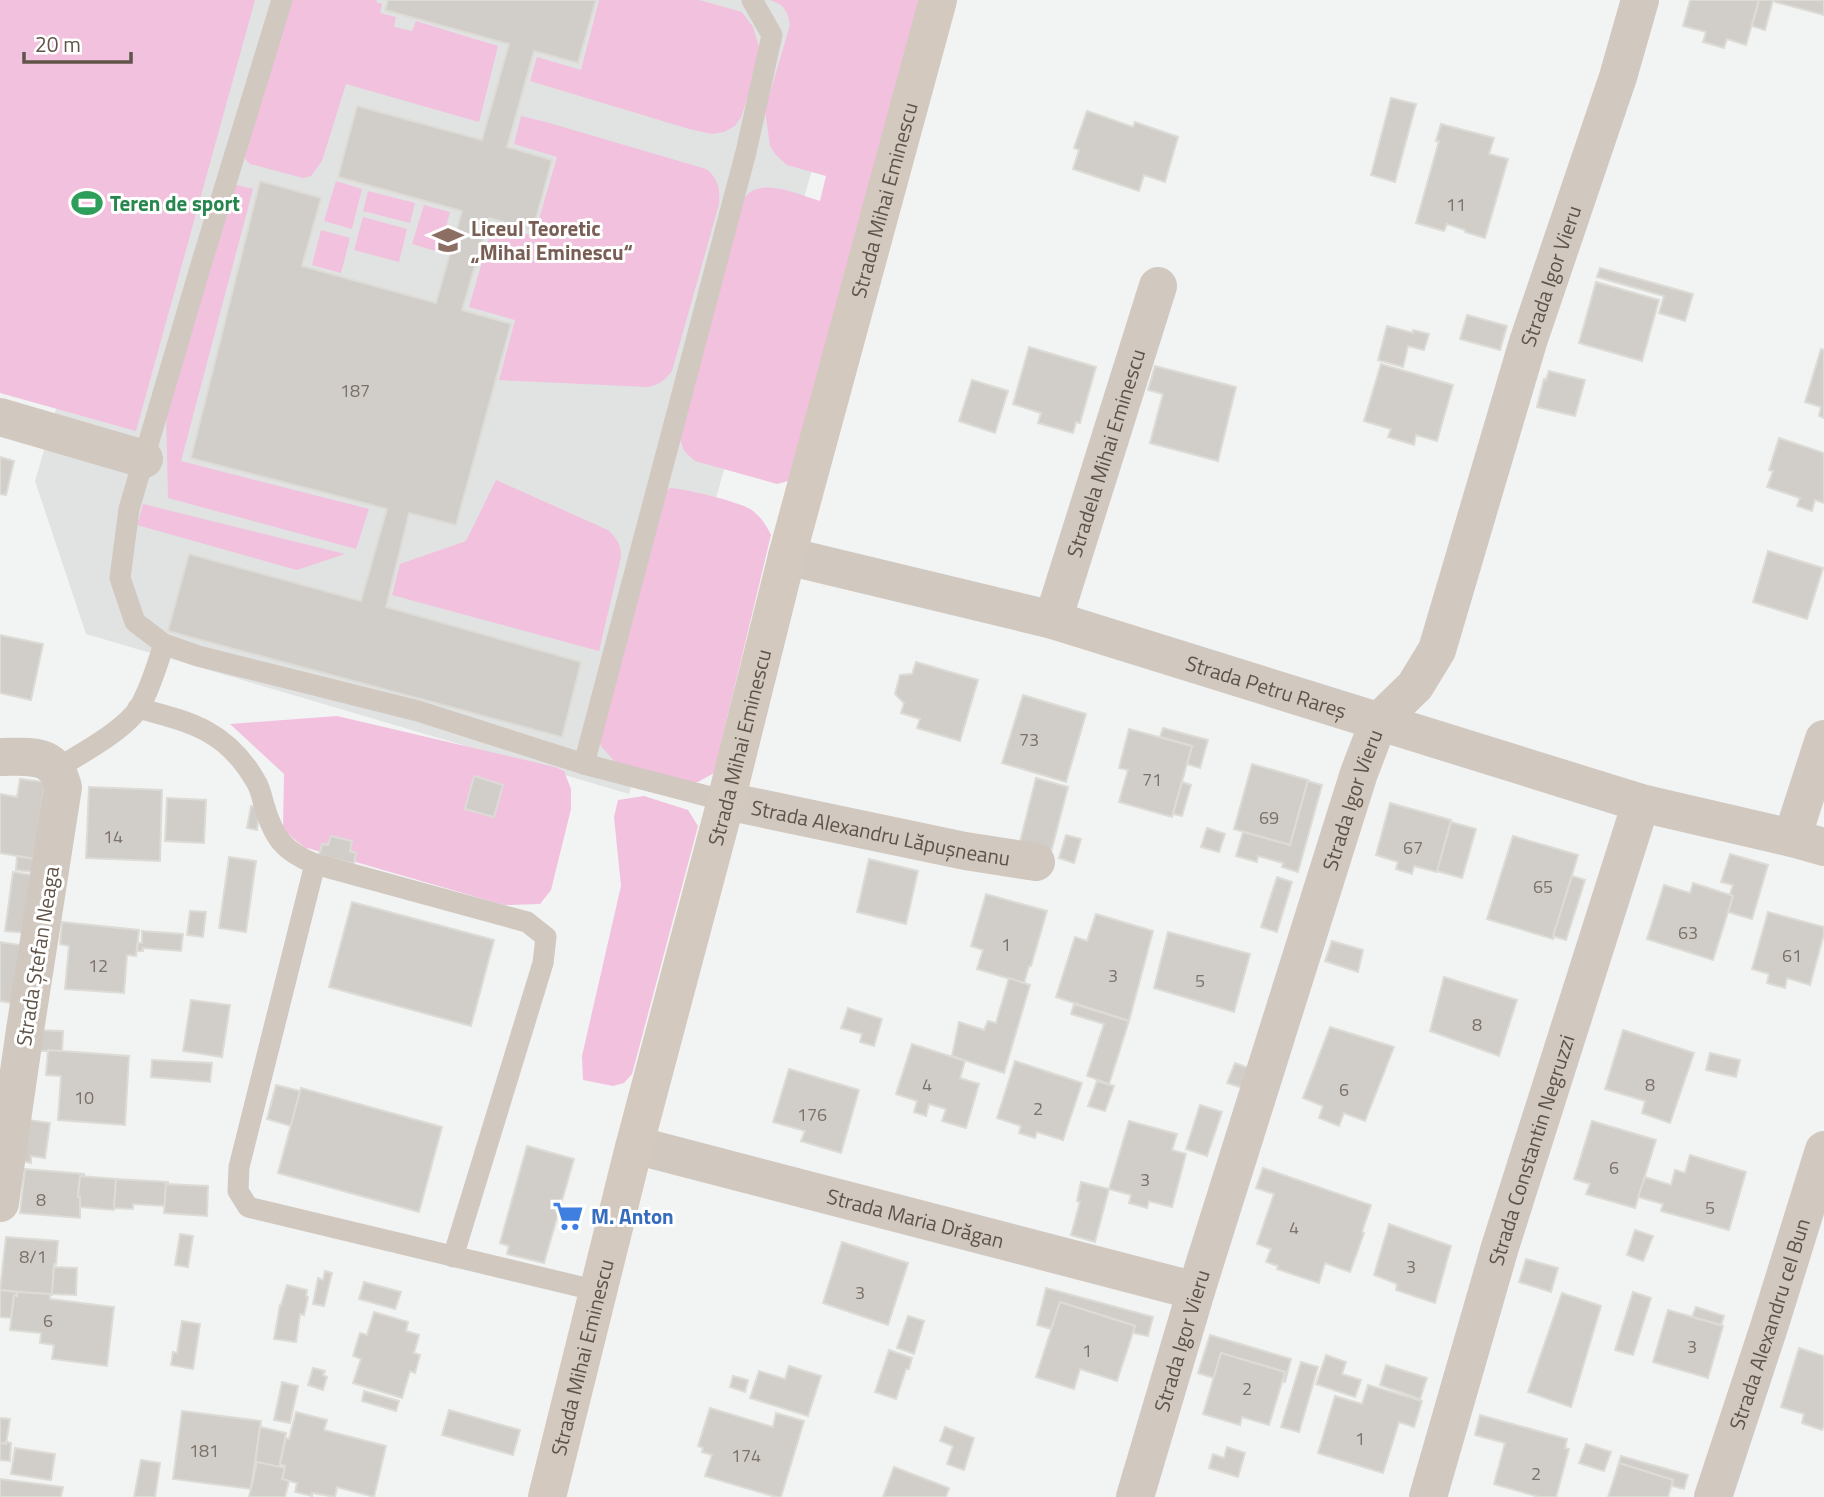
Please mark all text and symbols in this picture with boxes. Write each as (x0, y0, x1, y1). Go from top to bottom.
scale bar (24, 21, 131, 65)
text: 20 m (35, 28, 81, 60)
street label: Strada Mihai Eminescu (842, 99, 926, 302)
sports icon: Teren de sport (70, 186, 104, 220)
place label: Teren de sport (110, 187, 240, 219)
house number: 11 (1446, 191, 1466, 218)
street label: Strada Igor Vieru (1512, 201, 1589, 351)
place label: Liceul Teoretic „Mihai Eminescu“ (470, 212, 633, 268)
school or university icon: Liceul Teoretic „Mihai Eminescu“ (431, 223, 465, 257)
street label: Stradela Mihai Eminescu (1058, 345, 1153, 561)
house number: 187 (340, 377, 370, 404)
street label: Strada Mihai Eminescu (699, 646, 779, 849)
street label: Strada Petru Rareș (1182, 646, 1351, 726)
street label: Strada Igor Vieru (1313, 725, 1390, 875)
house number: 73 (1019, 726, 1039, 753)
house number: 71 (1142, 766, 1162, 793)
street label: Strada Alexandru Lăpușneanu (748, 791, 1012, 874)
house number: 69 (1259, 804, 1279, 831)
house number: 14 (103, 823, 123, 850)
house number: 67 (1403, 834, 1423, 861)
street label: Strada Ștefan Neaga (7, 863, 67, 1048)
house number: 65 (1533, 873, 1553, 900)
house number: 63 (1678, 919, 1698, 946)
house number: 1 (1001, 931, 1011, 958)
house number: 61 (1782, 942, 1802, 969)
house number: 12 (88, 952, 108, 979)
house number: 3 (1108, 962, 1118, 989)
house number: 5 (1195, 967, 1205, 994)
house number: 8 (1472, 1011, 1482, 1038)
street label: Strada Constantin Negruzzi (1480, 1030, 1583, 1269)
house number: 4 (922, 1071, 932, 1098)
house number: 8 (1645, 1071, 1655, 1098)
house number: 6 (1339, 1076, 1349, 1103)
house number: 10 (74, 1084, 94, 1111)
house number: 2 (1033, 1095, 1043, 1122)
house number: 176 (797, 1101, 827, 1128)
house number: 6 (1609, 1154, 1619, 1181)
house number: 3 (1140, 1166, 1150, 1193)
street label: Strada Maria Drăgan (824, 1180, 1008, 1256)
house number: 8 (36, 1186, 46, 1213)
house number: 5 (1705, 1194, 1715, 1221)
supermarket icon: M. Anton (551, 1199, 585, 1233)
place label: M. Anton (591, 1200, 674, 1232)
house number: 4 (1289, 1214, 1299, 1241)
street label: Strada Alexandru cel Bun (1720, 1214, 1818, 1434)
house number: 8/1 (19, 1243, 47, 1270)
house number: 3 (1406, 1253, 1416, 1280)
street label: Strada Mihai Eminescu (542, 1256, 622, 1459)
street label: Strada Igor Vieru (1145, 1265, 1218, 1416)
house number: 3 (855, 1279, 865, 1306)
house number: 6 (43, 1307, 53, 1334)
house number: 3 (1687, 1333, 1697, 1360)
house number: 1 (1082, 1337, 1092, 1364)
house number: 2 (1242, 1375, 1252, 1402)
house number: 1 (1355, 1425, 1365, 1452)
house number: 181 (189, 1437, 219, 1464)
house number: 174 (731, 1442, 761, 1469)
house number: 2 (1531, 1460, 1541, 1487)

